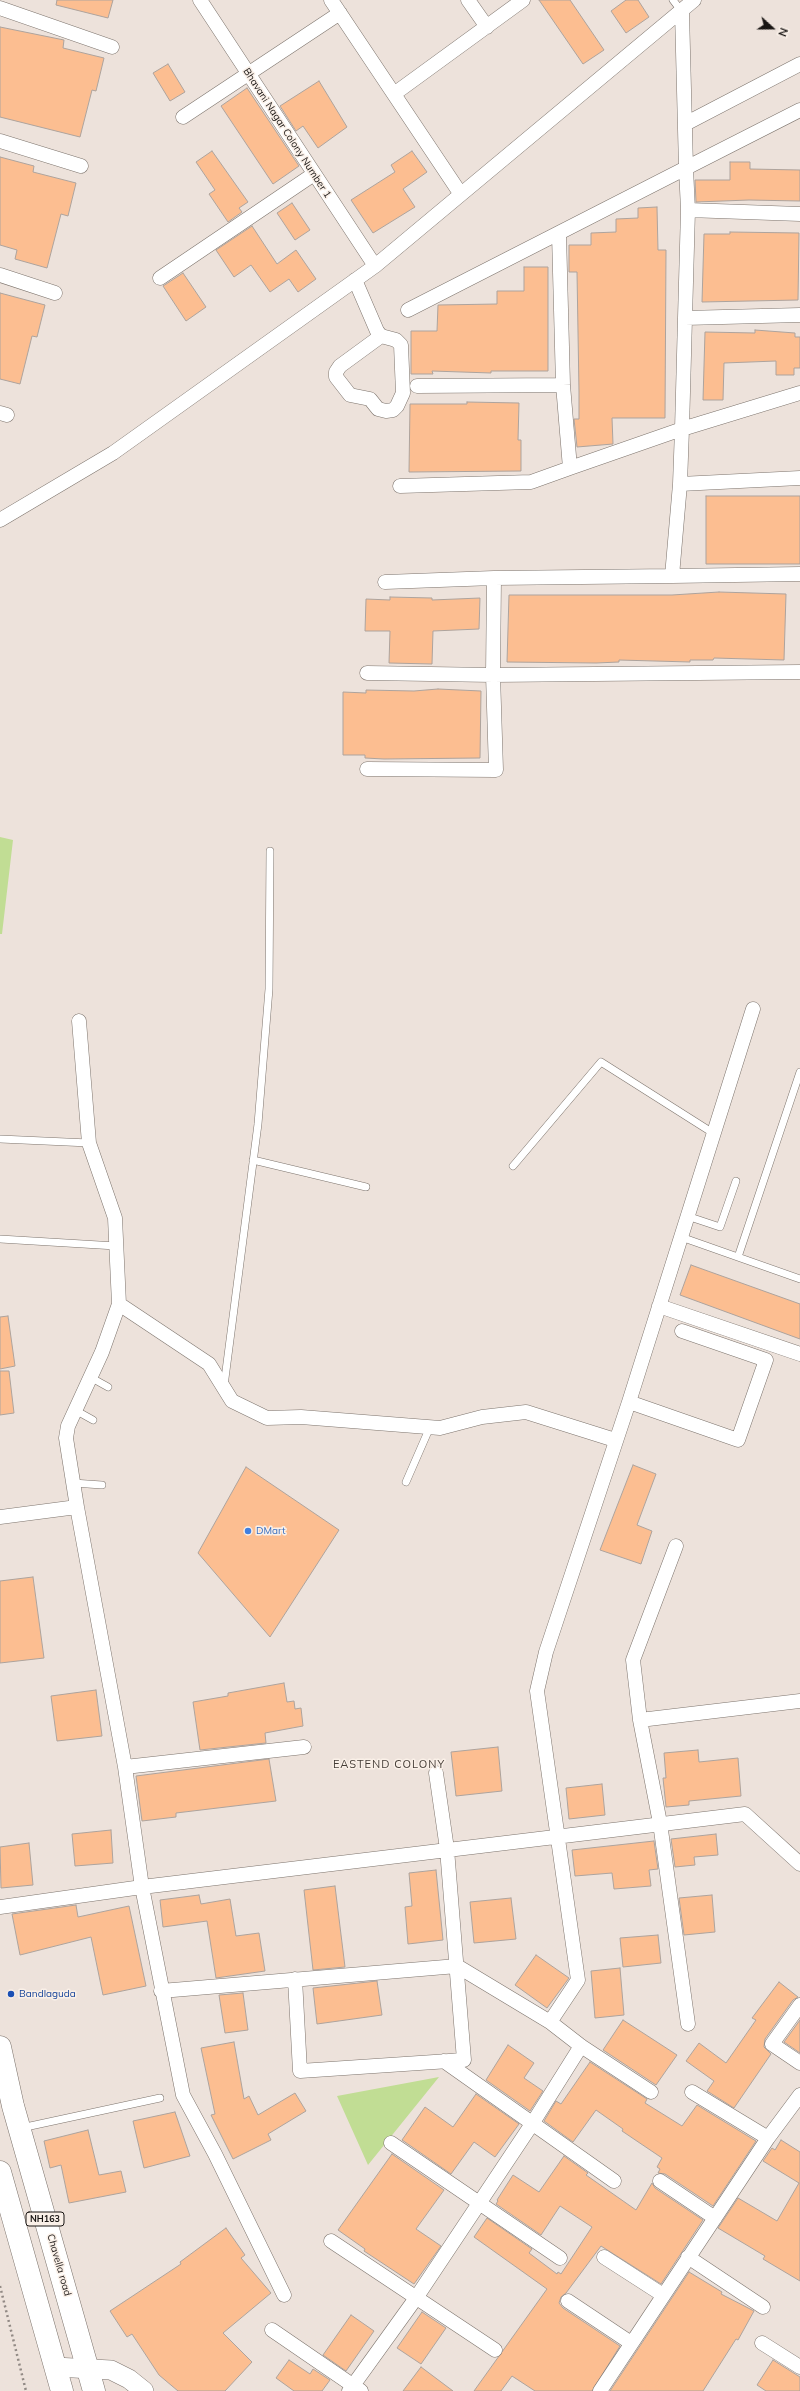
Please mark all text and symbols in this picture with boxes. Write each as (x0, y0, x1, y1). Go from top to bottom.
north arrow (752, 8, 792, 48)
text: N (775, 26, 791, 39)
street label: Bhavani Nagar Colony Number 1 (241, 66, 333, 200)
place label: DMart (256, 1525, 285, 1537)
marker: DMart (243, 1526, 253, 1536)
district label: EASTEND COLONY (333, 1758, 445, 1772)
place label: Bandlaguda (19, 1988, 76, 2000)
marker: Bandlaguda (6, 1989, 16, 1999)
road number: NH163 (26, 2212, 64, 2226)
street label: Chavella road (44, 2233, 74, 2297)

